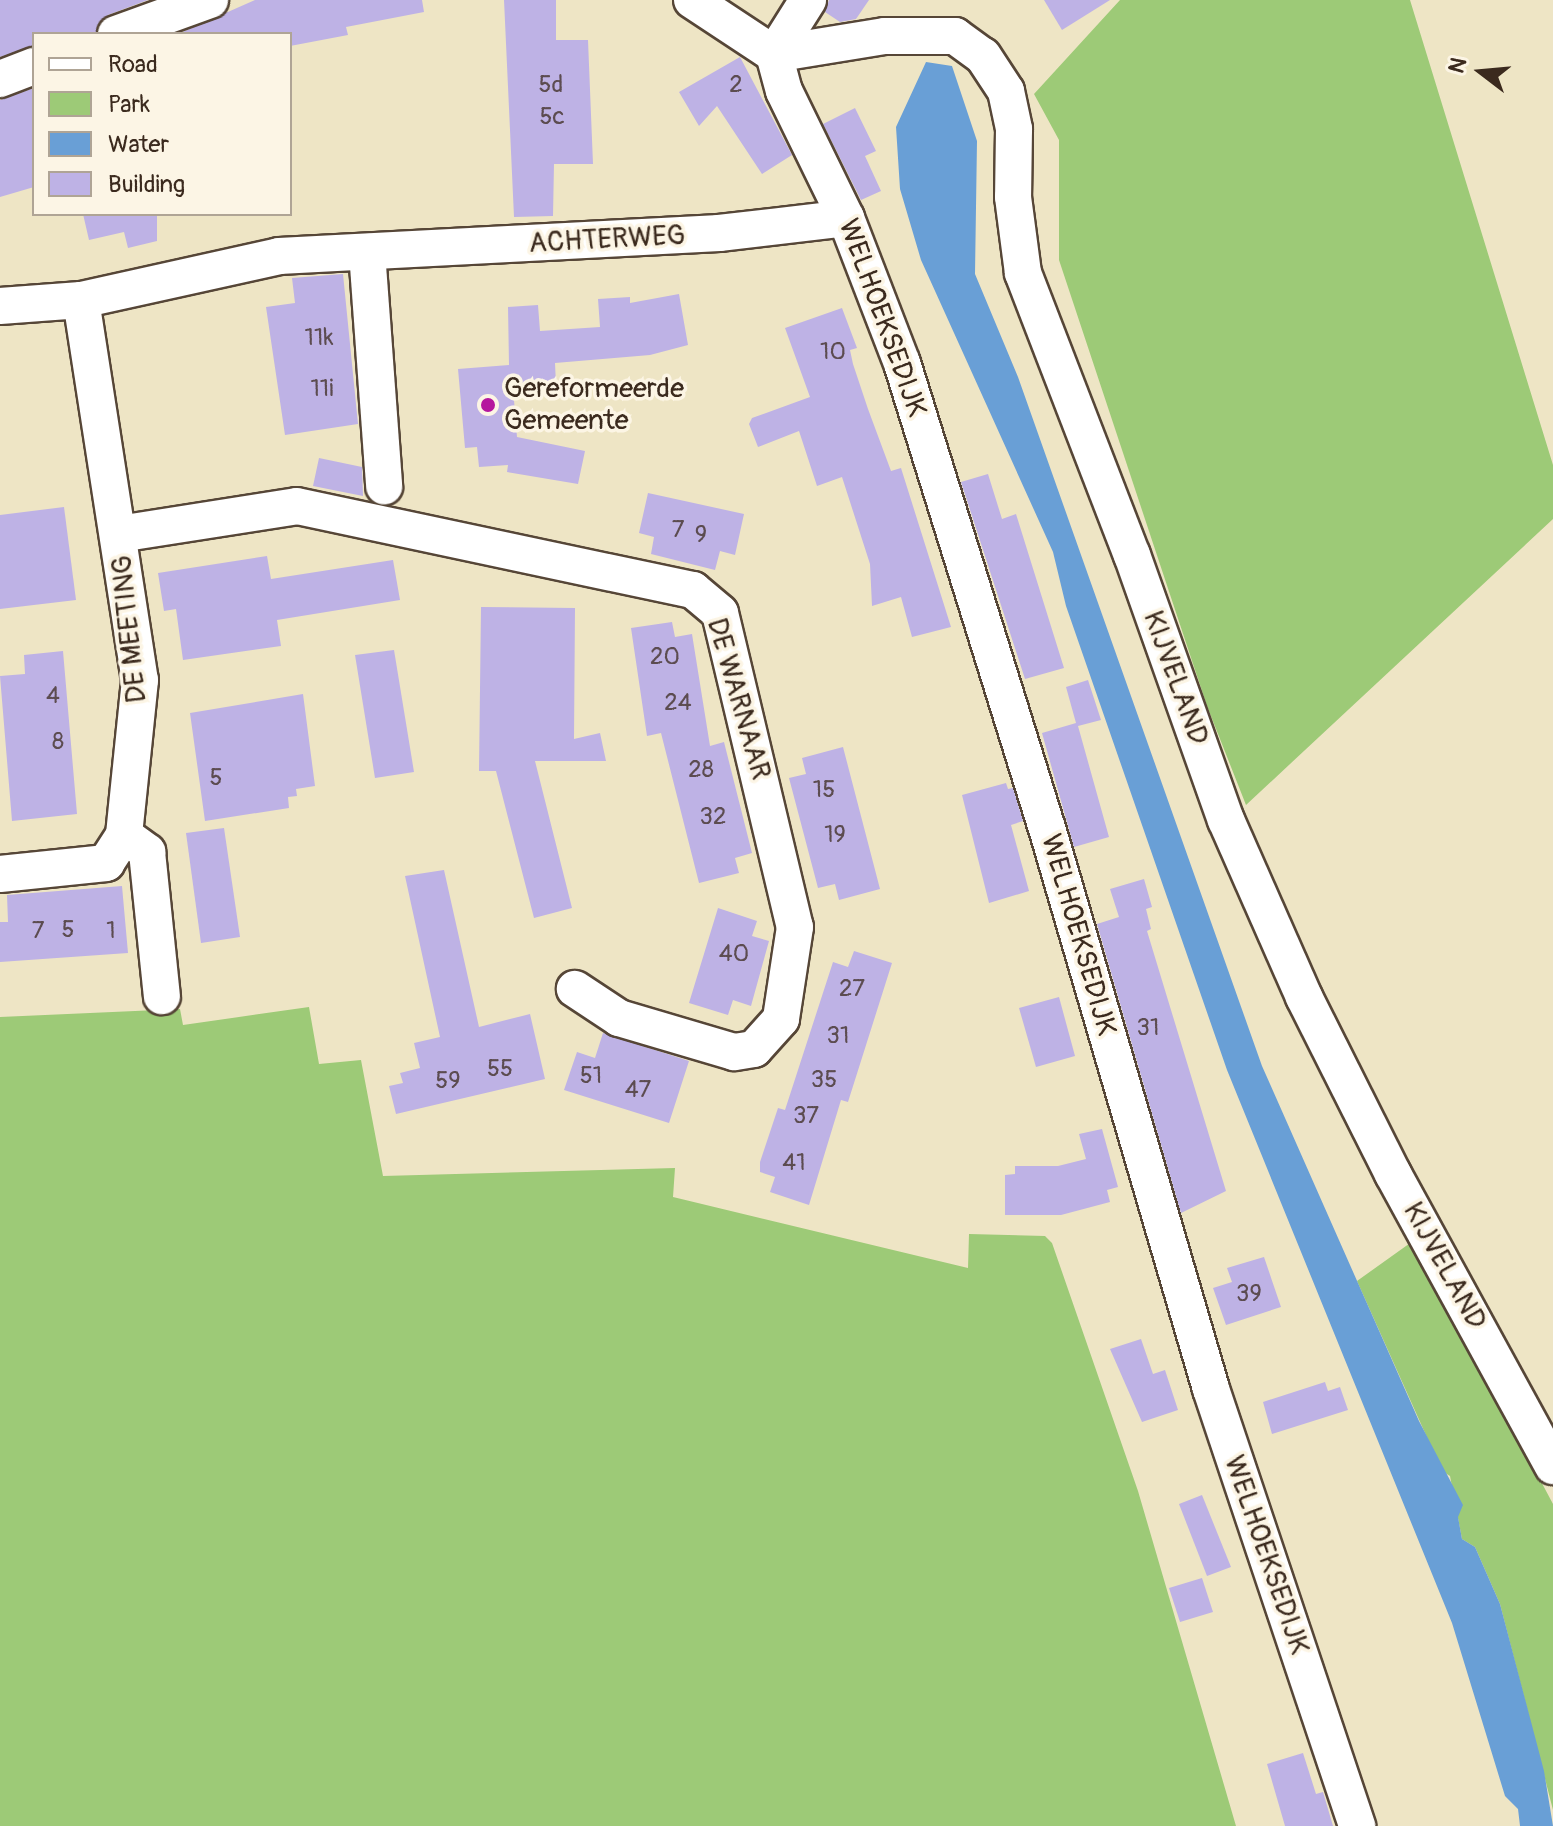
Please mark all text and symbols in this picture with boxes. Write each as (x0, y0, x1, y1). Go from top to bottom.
legend (32, 32, 292, 216)
north arrow (1441, 32, 1521, 112)
text: Road (108, 50, 158, 79)
text: N (1442, 54, 1473, 76)
house number: 5d (539, 71, 563, 99)
house number: 2 (729, 71, 743, 99)
text: Park (108, 90, 150, 119)
house number: 5c (539, 103, 565, 131)
text: Water (108, 130, 169, 159)
text: Building (108, 170, 185, 199)
street label: WELHOEKSEDIJK (831, 215, 933, 421)
street label: ACHTERWEG (528, 219, 686, 261)
house number: 11k (305, 324, 333, 352)
house number: 10 (820, 338, 846, 366)
place label: Gereformeerde Gemeente (504, 372, 684, 438)
house number: 11i (310, 375, 334, 403)
marker: Gereformeerde Gemeente (479, 396, 497, 414)
house number: 7 (672, 516, 684, 544)
house number: 9 (695, 521, 707, 549)
street label: DE MEETING (106, 553, 154, 705)
street label: KIJVELAND (1135, 606, 1215, 750)
street label: DE WARNAAR (699, 614, 777, 784)
house number: 20 (650, 643, 680, 671)
house number: 4 (46, 682, 60, 710)
house number: 24 (664, 689, 692, 717)
house number: 8 (52, 728, 64, 756)
house number: 28 (688, 756, 714, 784)
house number: 5 (209, 764, 223, 792)
house number: 15 (813, 776, 835, 804)
house number: 32 (700, 803, 726, 831)
house number: 19 (824, 821, 846, 849)
street label: WELHOEKSEDIJK (1033, 830, 1123, 1040)
house number: 5 (61, 916, 75, 944)
house number: 7 (32, 917, 44, 945)
house number: 1 (106, 917, 116, 945)
house number: 40 (719, 940, 749, 968)
house number: 27 (839, 975, 865, 1003)
house number: 31 (1137, 1014, 1159, 1042)
house number: 31 (827, 1022, 849, 1050)
house number: 55 (487, 1055, 513, 1083)
house number: 51 (580, 1062, 602, 1090)
house number: 35 (811, 1066, 837, 1094)
house number: 59 (435, 1067, 461, 1095)
house number: 47 (625, 1076, 651, 1104)
house number: 37 (793, 1102, 819, 1130)
house number: 41 (782, 1149, 806, 1177)
street label: KIJVELAND (1395, 1197, 1493, 1335)
house number: 39 (1236, 1280, 1262, 1308)
street label: WELHOEKSEDIJK (1216, 1451, 1316, 1659)

